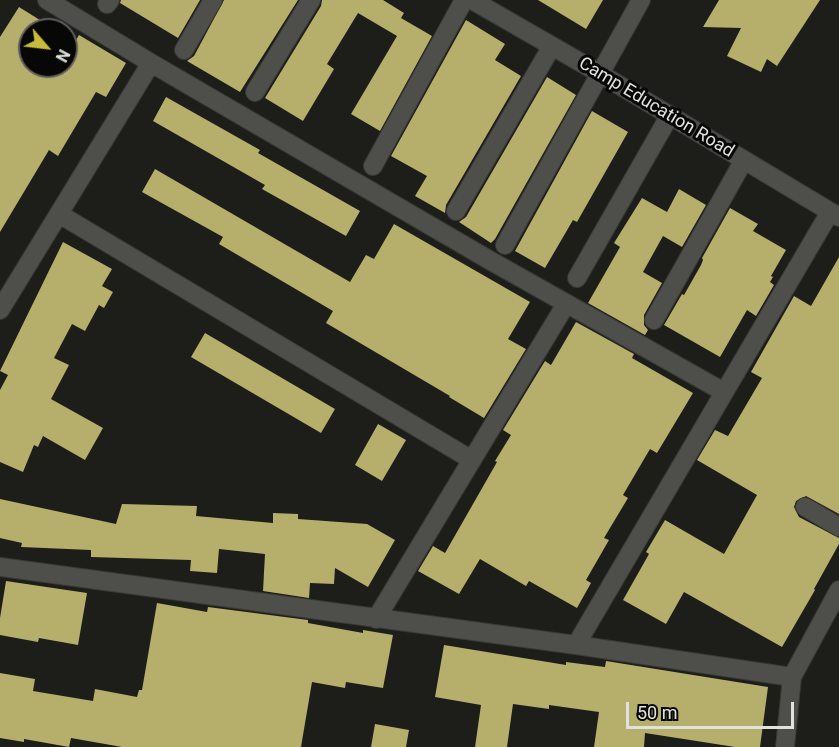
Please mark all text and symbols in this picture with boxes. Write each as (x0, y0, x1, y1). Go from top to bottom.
north arrow (18, 18, 78, 78)
text: N (52, 46, 74, 65)
street label: Camp Education Road (574, 53, 738, 163)
scale bar (629, 690, 797, 728)
text: 50 m (637, 702, 677, 723)

